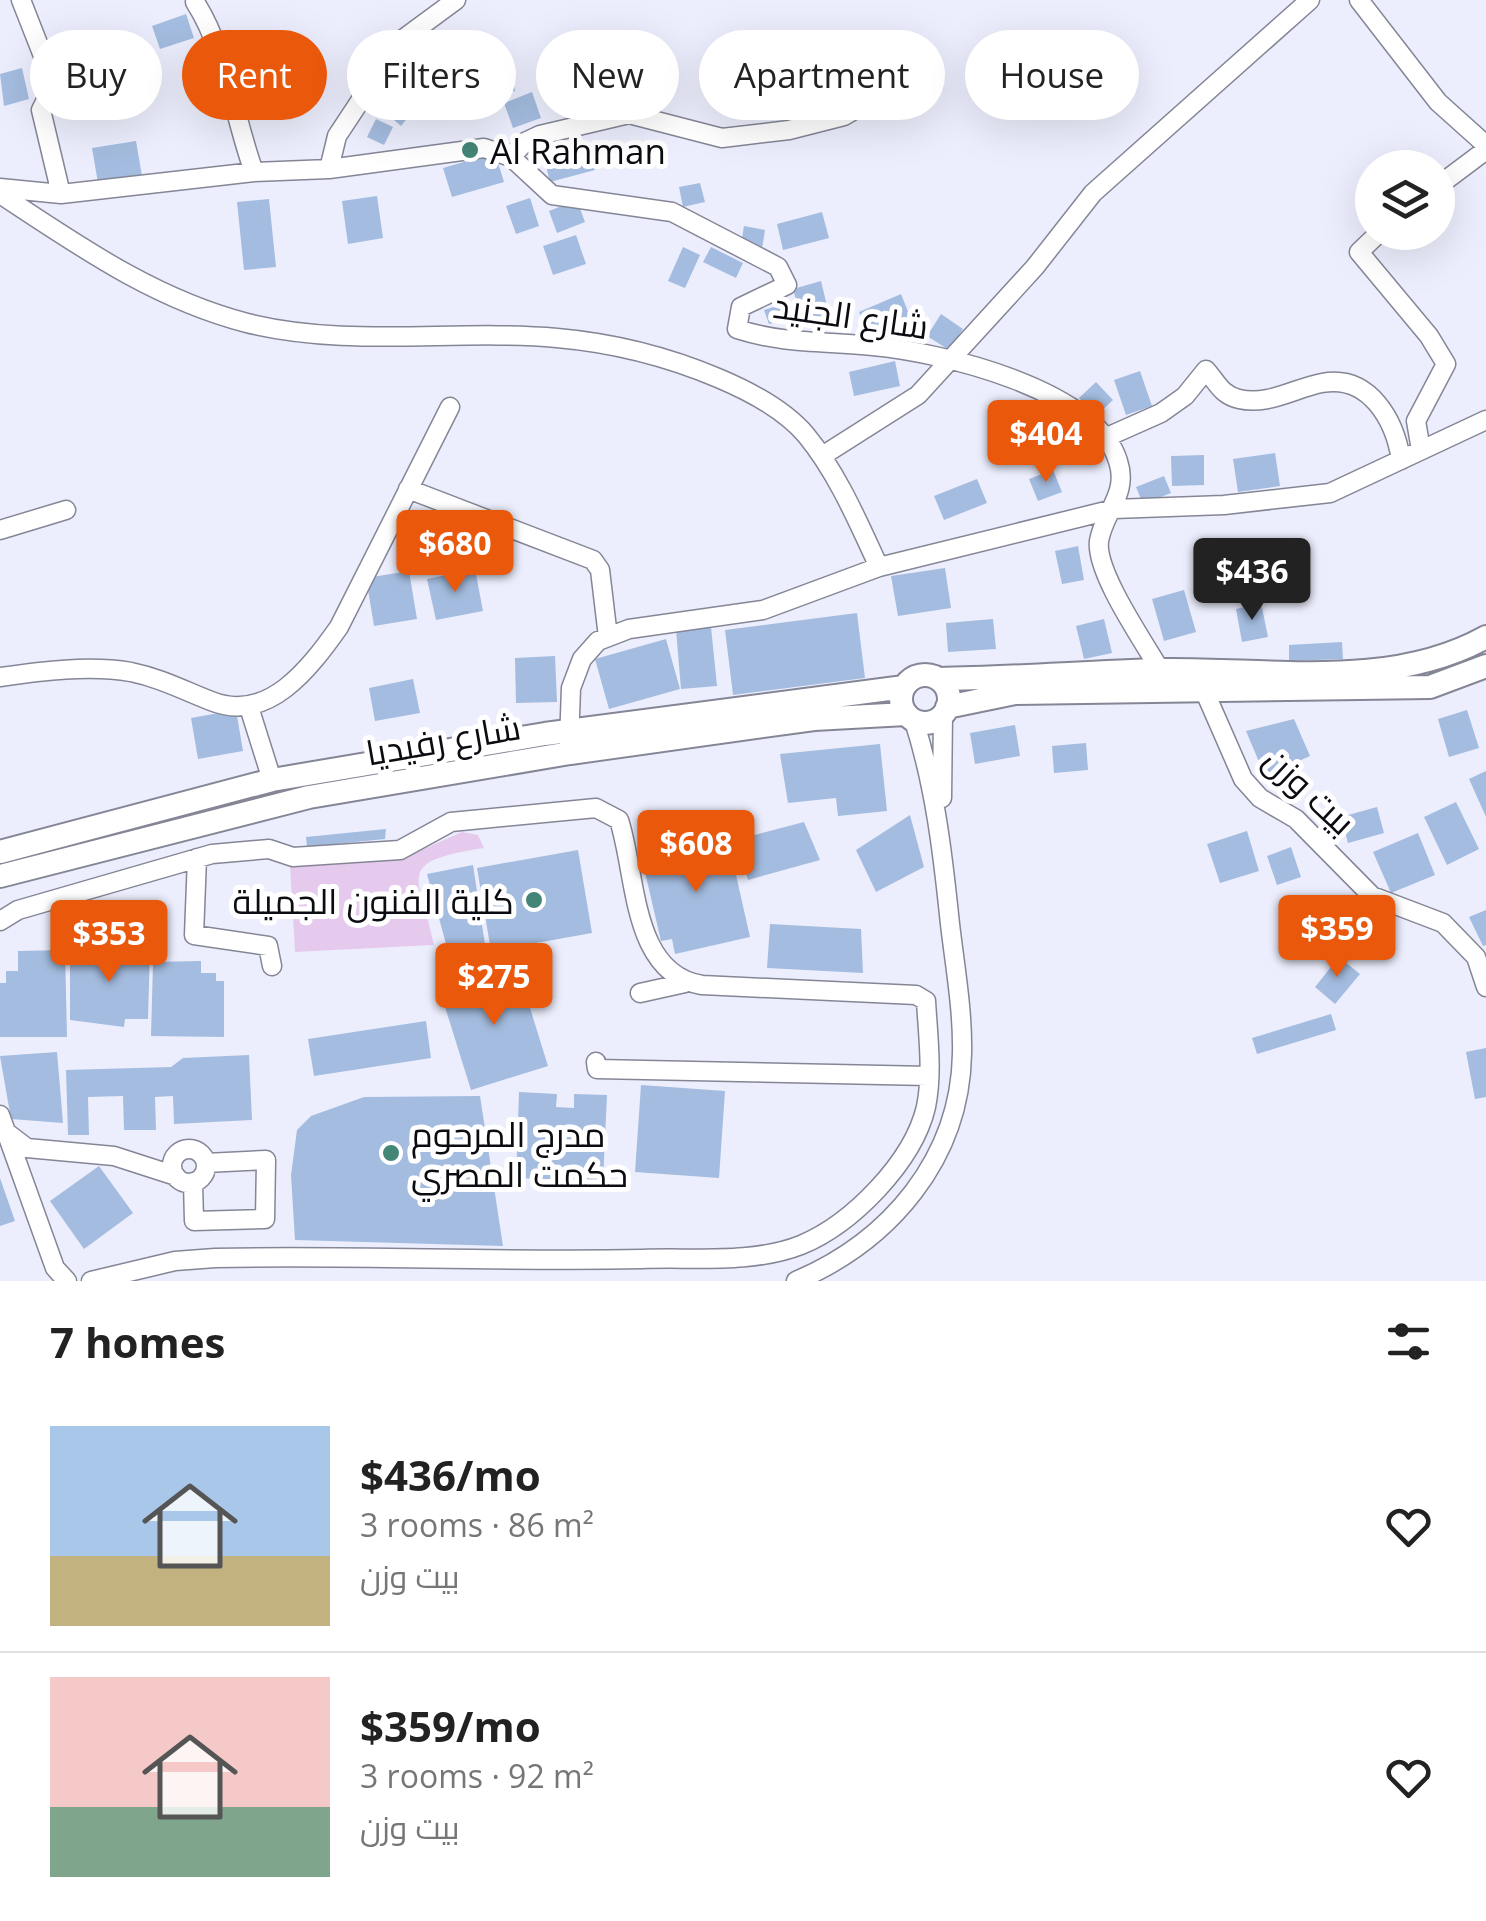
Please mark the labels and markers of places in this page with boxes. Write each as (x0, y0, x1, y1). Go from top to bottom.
place label: Al Rahman (490, 127, 666, 174)
marker: Al Rahman (459, 139, 481, 161)
pin: $404 (987, 400, 1105, 485)
pin: $680 (396, 510, 514, 595)
pin: $436 (1193, 538, 1311, 623)
pin: $608 (637, 810, 755, 895)
place label: كلية الفنون الجميلة (232, 877, 514, 924)
marker: كلية الفنون الجميلة (523, 889, 545, 911)
pin: $359 (1278, 895, 1396, 980)
pin: $353 (50, 900, 168, 985)
pin: $275 (435, 943, 553, 1028)
place label: مدرج المرحوم حكمت المصري (411, 1110, 628, 1202)
marker: مدرج المرحوم حكمت المصري (380, 1142, 402, 1164)

